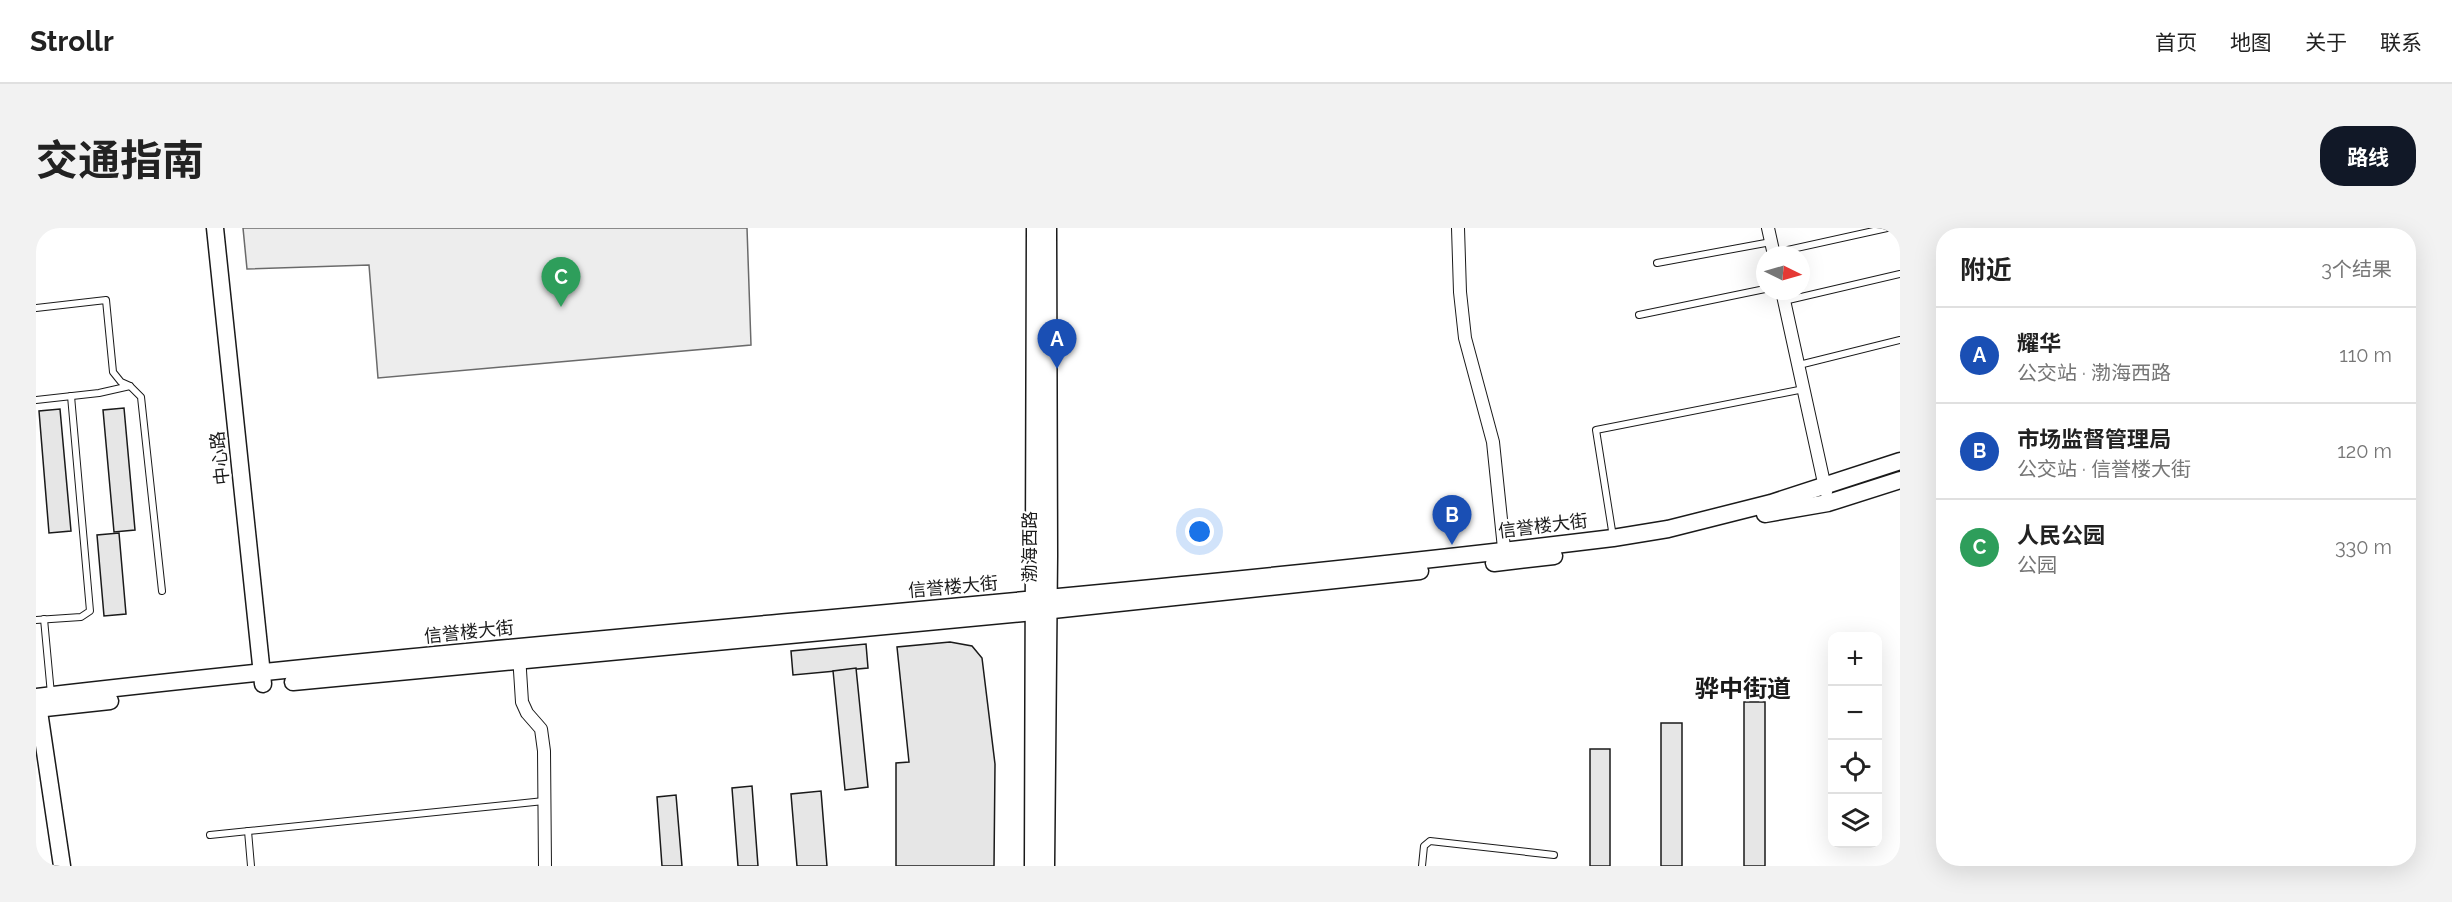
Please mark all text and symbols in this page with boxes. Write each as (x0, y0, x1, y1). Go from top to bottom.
text: Strollr (30, 25, 114, 58)
text: 首页 (2155, 30, 2197, 55)
text: 地图 (2230, 30, 2272, 55)
text: 关于 (2305, 30, 2347, 55)
text: 联系 (2380, 30, 2422, 55)
button: 路线 (2320, 126, 2416, 186)
text: 交通指南 (36, 136, 204, 185)
north arrow (1756, 246, 1810, 300)
text: 附近 (1960, 255, 2012, 285)
pin: C (542, 257, 580, 307)
text: 3个结果 (2321, 257, 2392, 281)
pin: A (1038, 320, 1076, 369)
text: 耀华 (2017, 330, 2061, 356)
text: A (1973, 343, 1986, 367)
text: 110 m (2339, 343, 2392, 367)
text: 公交站 · 渤海西路 (2017, 361, 2171, 385)
text: 市场监督管理局 (2017, 426, 2171, 452)
street label: 中心路 (206, 430, 233, 486)
text: B (1973, 439, 1986, 463)
text: 120 m (2337, 439, 2392, 463)
text: 公交站 · 信誉楼大街 (2017, 457, 2191, 481)
pin: B (1432, 496, 1472, 545)
street label: 信誉楼大街 (1497, 510, 1589, 541)
street label: 渤海西路 (1019, 511, 1040, 583)
your location (1185, 517, 1214, 546)
text: 人民公园 (2017, 522, 2105, 548)
text: C (1973, 535, 1986, 559)
text: 330 m (2335, 535, 2392, 559)
text: 公园 (2017, 553, 2057, 577)
street label: 信誉楼大街 (907, 572, 999, 601)
street label: 信誉楼大街 (423, 616, 515, 647)
map controls (1828, 632, 1882, 848)
button: + (1828, 632, 1882, 686)
district label: 骅中街道 (1695, 674, 1791, 703)
button: − (1828, 686, 1882, 740)
button: locate (1828, 740, 1882, 794)
button: layers (1828, 794, 1882, 848)

